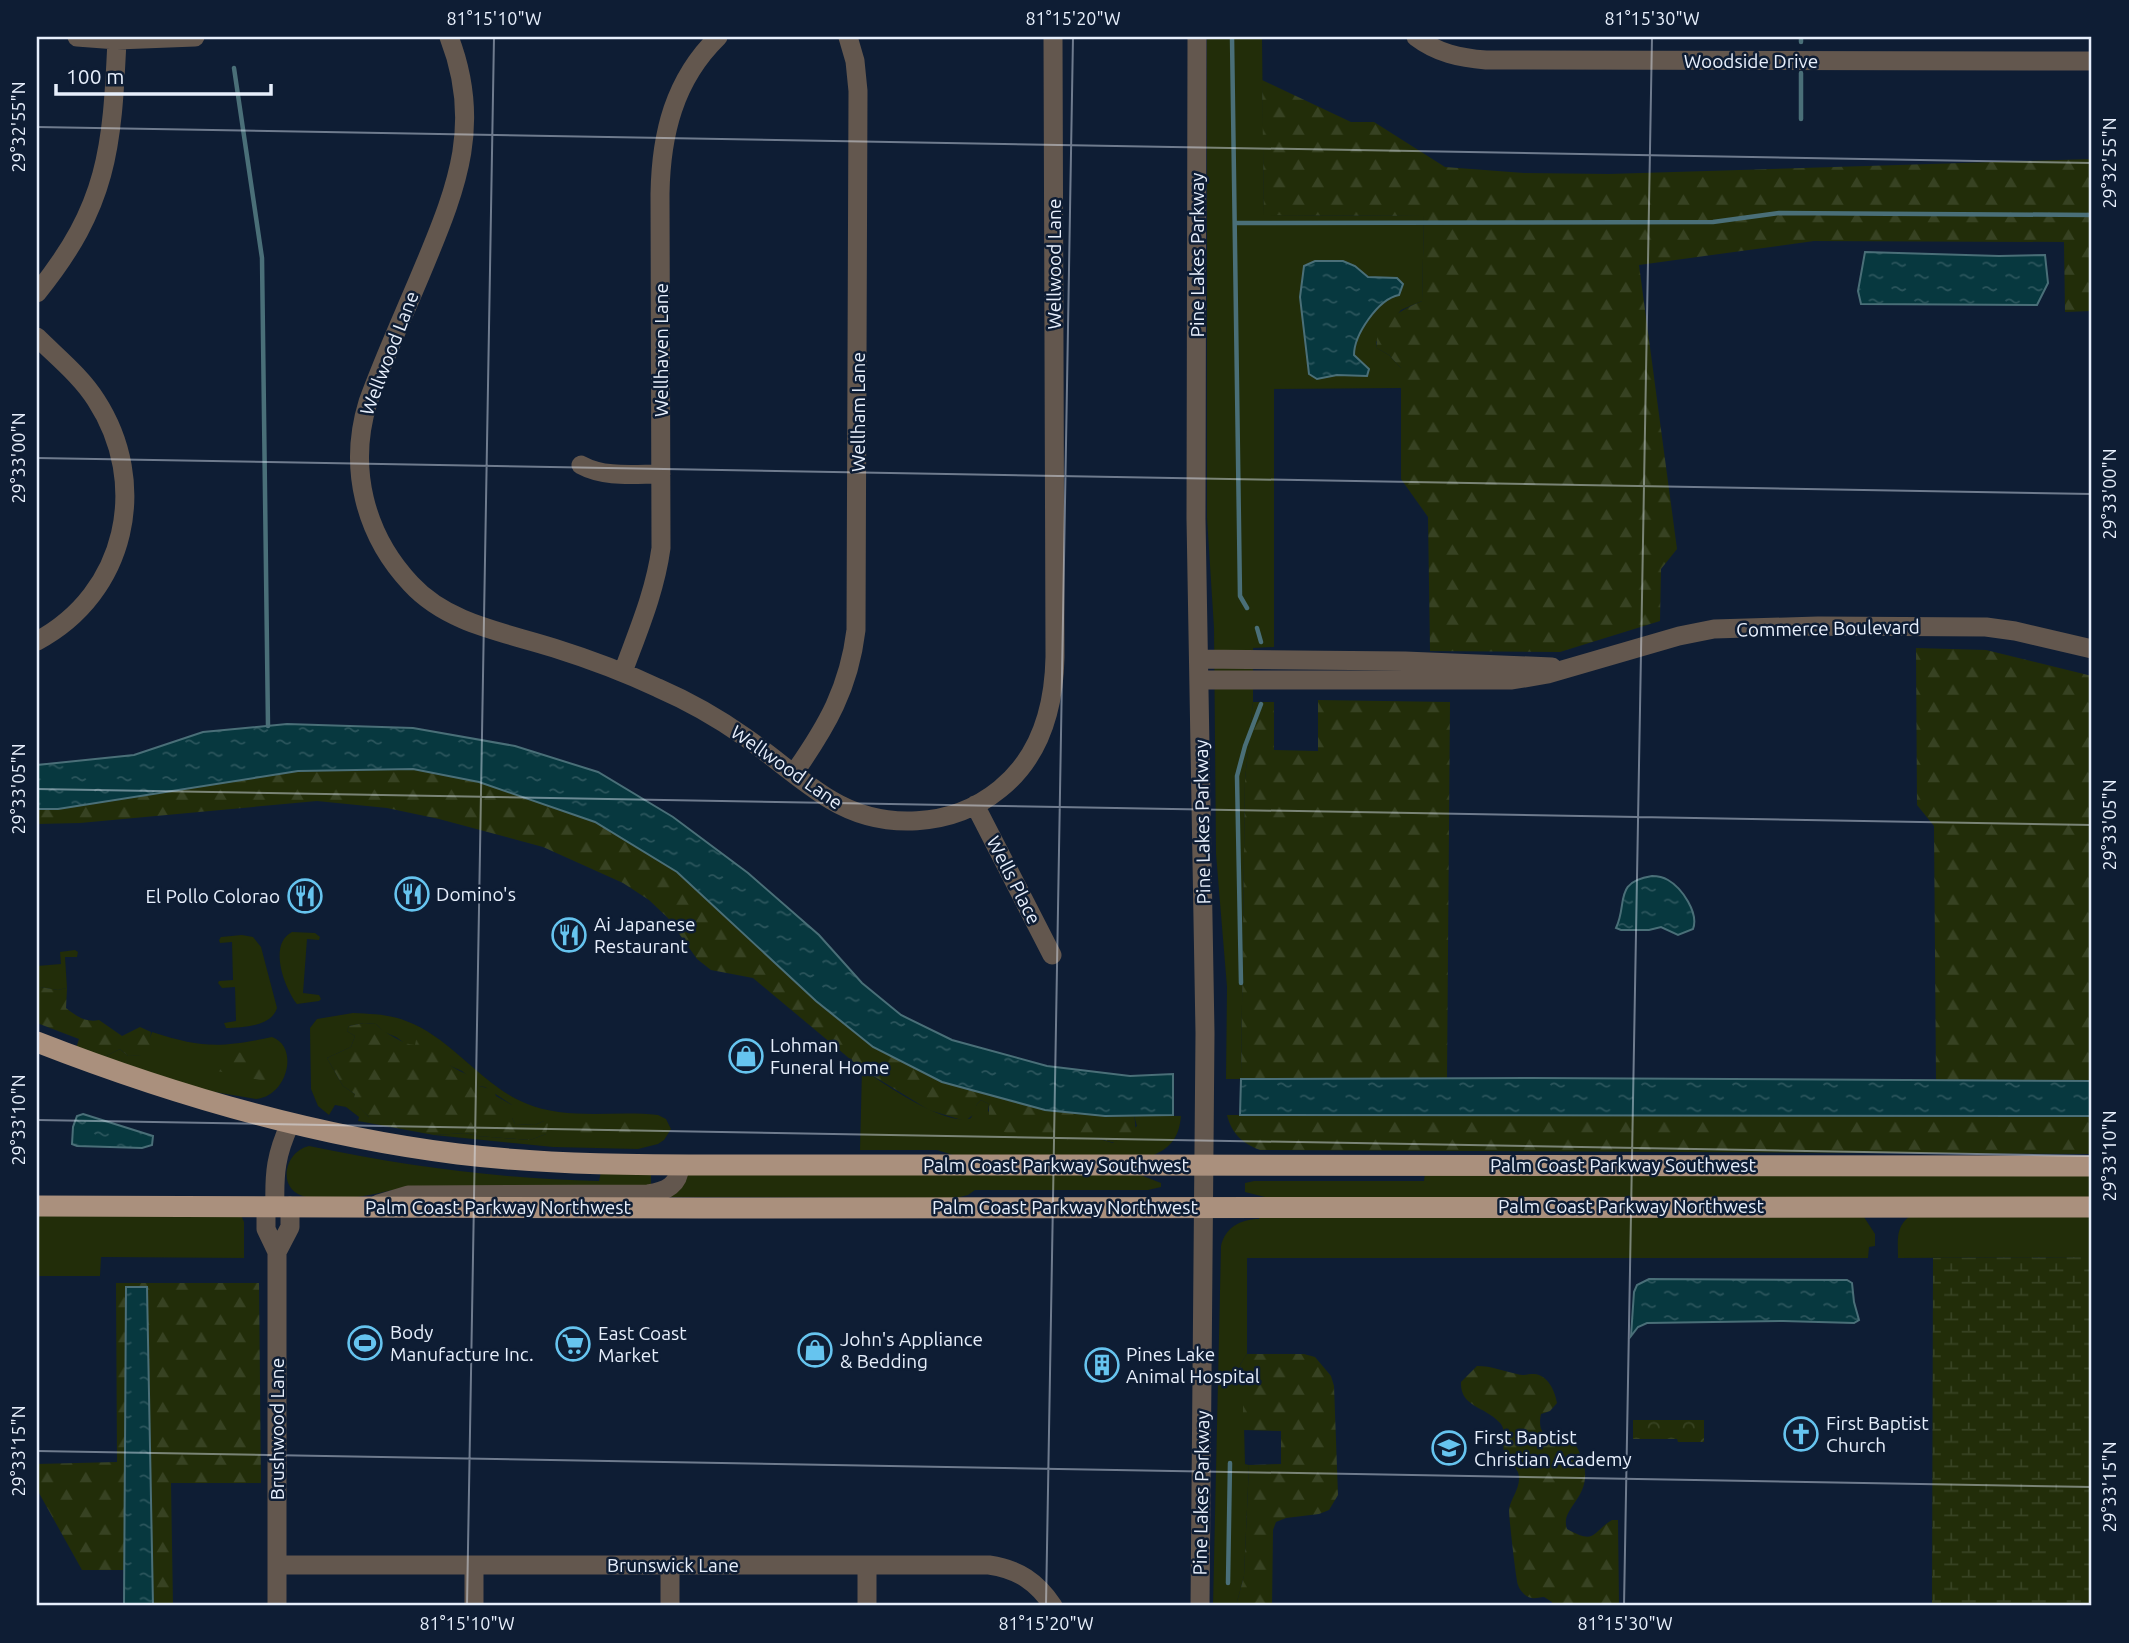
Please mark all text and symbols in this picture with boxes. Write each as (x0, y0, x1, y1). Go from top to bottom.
text: 81°15'10"W (446, 8, 542, 28)
text: 81°15'20"W (1025, 8, 1121, 28)
text: 81°15'30"W (1604, 8, 1700, 28)
street label: Woodside Drive (1684, 50, 1818, 72)
scale bar (56, 52, 271, 96)
text: 100 m (66, 64, 124, 88)
text: 29°32'55"N (8, 81, 28, 173)
text: 29°32'55"N (2099, 117, 2119, 209)
street label: Pine Lakes Parkway (1186, 173, 1208, 337)
street label: Wellwood Lane (1043, 199, 1065, 329)
street label: Wellhaven Lane (650, 283, 672, 417)
street label: Wellwood Lane (355, 288, 423, 418)
street label: Wellham Lane (847, 352, 869, 472)
text: 29°33'00"N (8, 412, 28, 504)
text: 29°33'00"N (2099, 448, 2119, 540)
street label: Commerce Boulevard (1736, 615, 1920, 641)
street label: Wellwood Lane (727, 720, 847, 814)
street label: Pine Lakes Parkway (1190, 739, 1214, 905)
text: 29°33'05"N (8, 743, 28, 835)
text: 29°33'05"N (2099, 779, 2119, 871)
street label: Wells Place (982, 832, 1046, 928)
restaurant icon: Domino's (393, 875, 431, 913)
restaurant icon: El Pollo Colorao (286, 877, 324, 915)
place label: Domino's (436, 883, 516, 905)
place label: El Pollo Colorao (145, 885, 280, 907)
place label: Ai Japanese Restaurant (594, 913, 695, 957)
restaurant icon: Ai Japanese Restaurant (550, 916, 588, 954)
place label: Lohman Funeral Home (770, 1034, 889, 1078)
shop icon: Lohman Funeral Home (727, 1037, 765, 1075)
text: 29°33'10"N (8, 1074, 28, 1166)
text: 29°33'10"N (2099, 1110, 2119, 1202)
street label: Palm Coast Parkway Southwest (923, 1154, 1190, 1176)
street label: Palm Coast Parkway Southwest (1490, 1154, 1757, 1176)
street label: Palm Coast Parkway Northwest (1498, 1195, 1765, 1217)
street label: Palm Coast Parkway Northwest (365, 1196, 632, 1218)
street label: Palm Coast Parkway Northwest (932, 1196, 1199, 1218)
place label: Body Manufacture Inc. (390, 1321, 534, 1365)
place label: East Coast Market (598, 1322, 687, 1366)
sports icon: Body Manufacture Inc. (346, 1324, 384, 1362)
supermarket icon: East Coast Market (554, 1325, 592, 1363)
place label: John's Appliance & Bedding (840, 1328, 983, 1372)
shop icon: John's Appliance & Bedding (796, 1331, 834, 1369)
place label: Pines Lake Animal Hospital (1126, 1343, 1260, 1387)
building icon: Pines Lake Animal Hospital (1083, 1346, 1121, 1384)
street label: Brushwood Lane (266, 1358, 288, 1500)
text: 29°33'15"N (8, 1405, 28, 1497)
street label: Pine Lakes Parkway (1189, 1410, 1213, 1576)
place label: First Baptist Church (1826, 1412, 1929, 1456)
church icon: First Baptist Church (1782, 1415, 1820, 1453)
place label: First Baptist Christian Academy (1474, 1426, 1632, 1470)
school or university icon: First Baptist Christian Academy (1430, 1429, 1468, 1467)
text: 29°33'15"N (2099, 1441, 2119, 1533)
street label: Brunswick Lane (607, 1554, 739, 1576)
text: 81°15'10"W (419, 1613, 515, 1633)
text: 81°15'20"W (998, 1613, 1094, 1633)
text: 81°15'30"W (1577, 1613, 1673, 1633)

